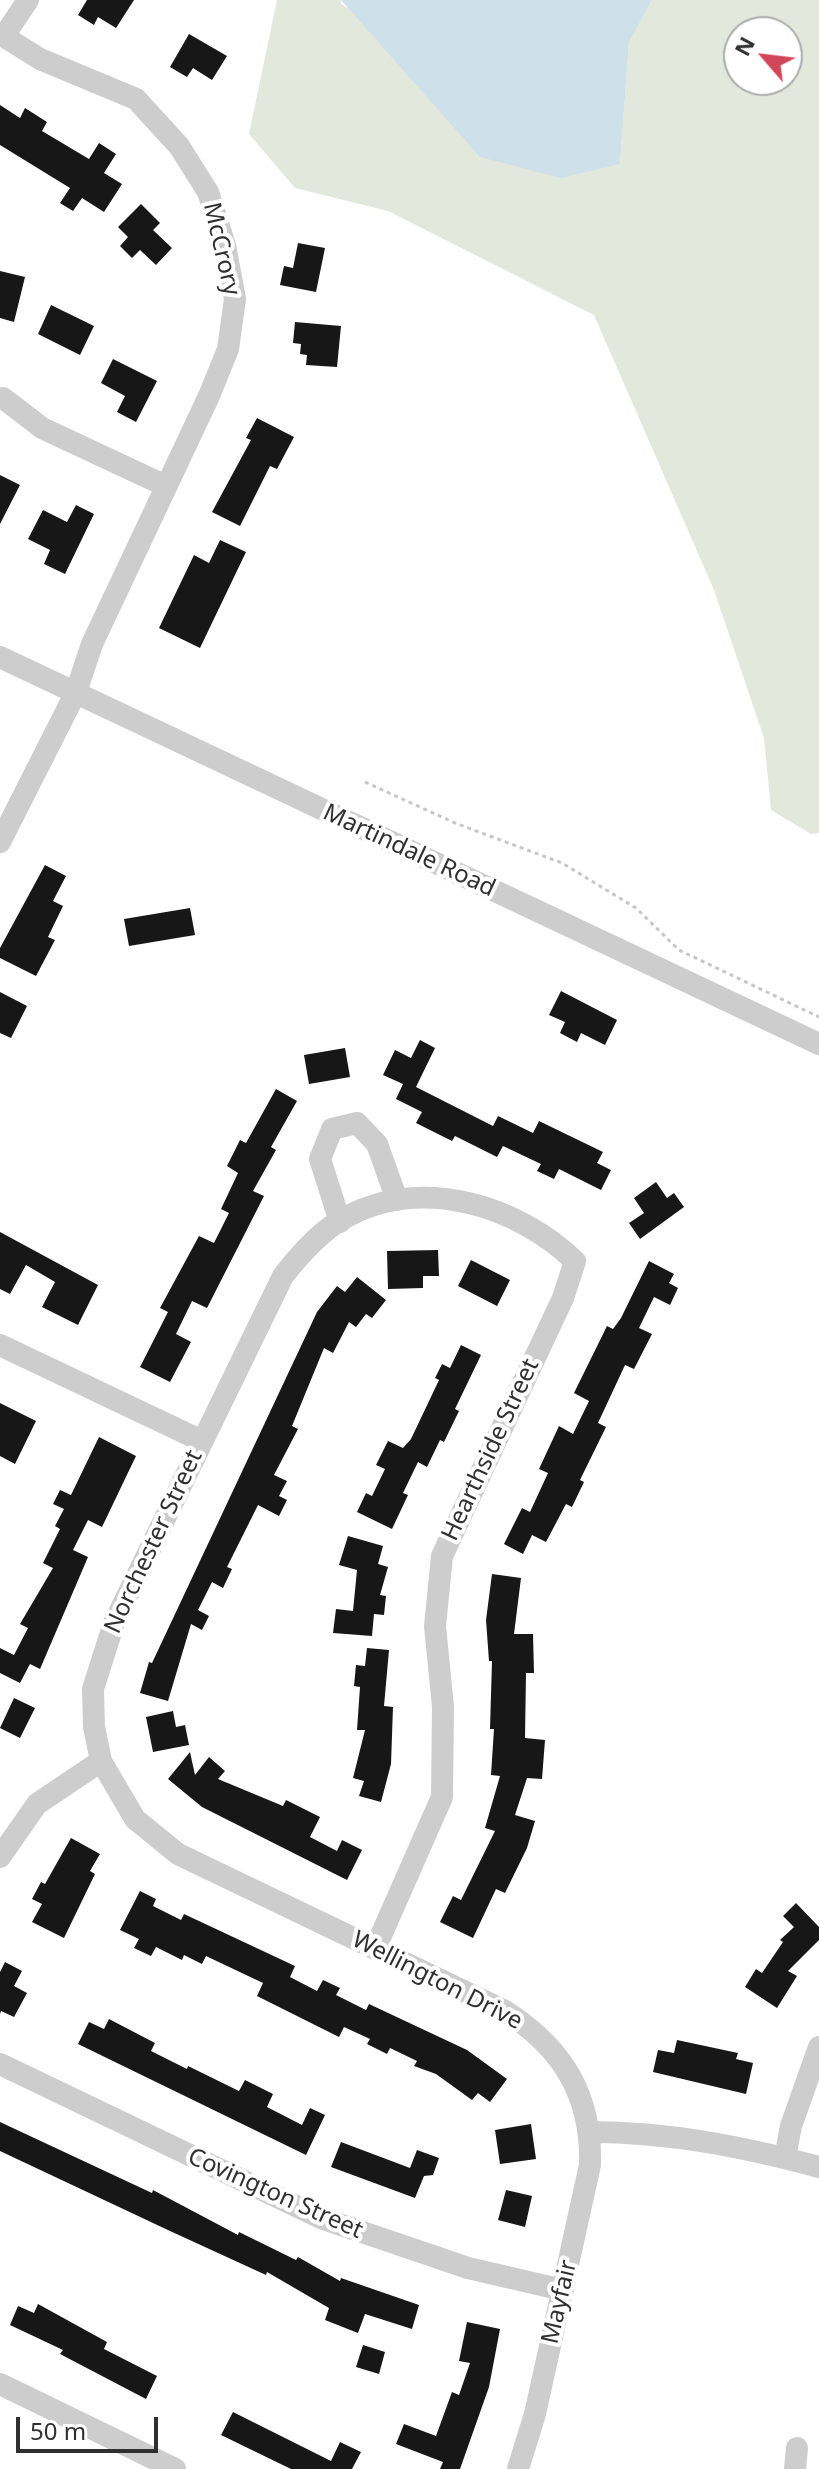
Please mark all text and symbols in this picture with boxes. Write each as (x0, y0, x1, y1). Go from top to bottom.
north arrow (723, 16, 803, 96)
text: N (726, 31, 761, 61)
street label: McCrory (196, 200, 246, 298)
street label: Martindale Road (318, 798, 500, 904)
street label: Hearthside Street (436, 1354, 546, 1546)
street label: Norchester Street (99, 1446, 209, 1638)
street label: Wellington Drive (347, 1926, 527, 2036)
street label: Covington Street (183, 2143, 367, 2245)
street label: Mayfair (536, 2257, 584, 2347)
scale bar (20, 2401, 162, 2451)
text: 50 m (30, 2414, 86, 2447)

